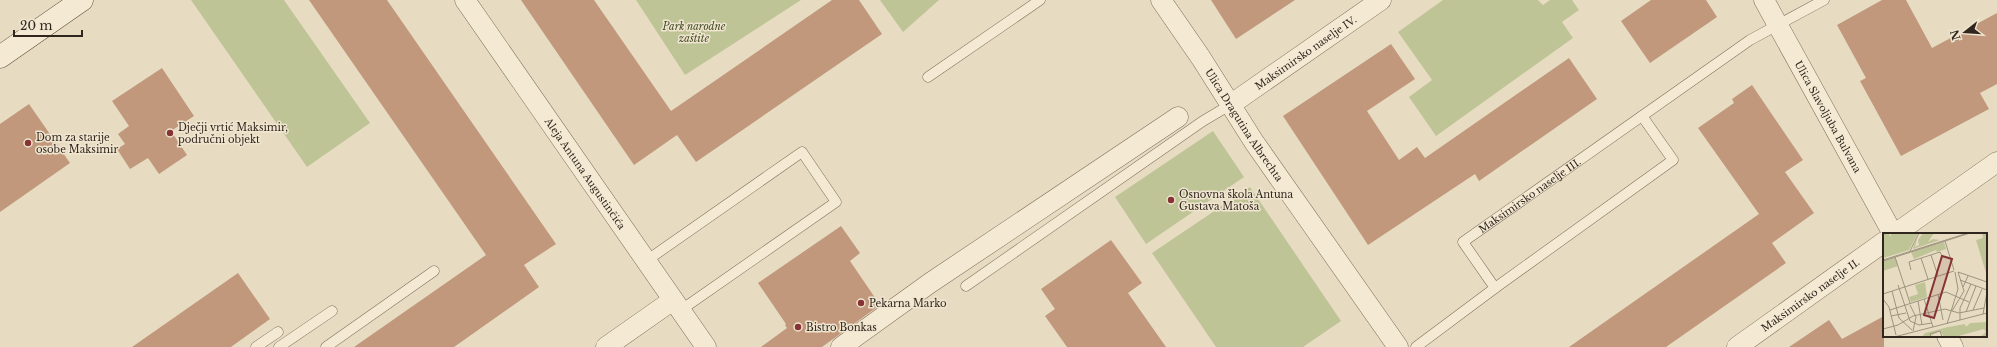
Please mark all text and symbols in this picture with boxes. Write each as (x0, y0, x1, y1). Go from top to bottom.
scale bar (14, 12, 82, 38)
north arrow (1945, 12, 1985, 52)
street label: Maksimirsko naselje IV. (1253, 13, 1359, 93)
text: 20 m (20, 18, 52, 33)
park label: Park narodne zaštite (662, 20, 726, 45)
text: N (1947, 27, 1964, 42)
street label: Ulica Slavoljuba Bulvana (1792, 58, 1864, 175)
street label: Ulica Dragutina Albrechta (1202, 66, 1286, 184)
street label: Aleja Antuna Augustinčića (541, 114, 628, 232)
place label: Dječji vrtić Maksimir, područni objekt (178, 121, 288, 146)
marker: Dječji vrtić Maksimir, područni objekt (165, 128, 175, 138)
place label: Dom za starije osobe Maksimir (36, 131, 118, 156)
marker: Dom za starije osobe Maksimir (23, 138, 33, 148)
street label: Maksimirsko naselje III. (1476, 155, 1583, 236)
place label: Osnovna škola Antuna Gustava Matoša (1179, 188, 1293, 213)
marker: Osnovna škola Antuna Gustava Matoša (1166, 195, 1176, 205)
inset map (1883, 233, 1987, 337)
street label: Maksimirsko naselje II. (1759, 256, 1862, 335)
place label: Pekarna Marko (869, 297, 947, 310)
marker: Pekarna Marko (856, 298, 866, 308)
place label: Bistro Bonkas (806, 321, 877, 334)
marker: Bistro Bonkas (793, 322, 803, 332)

